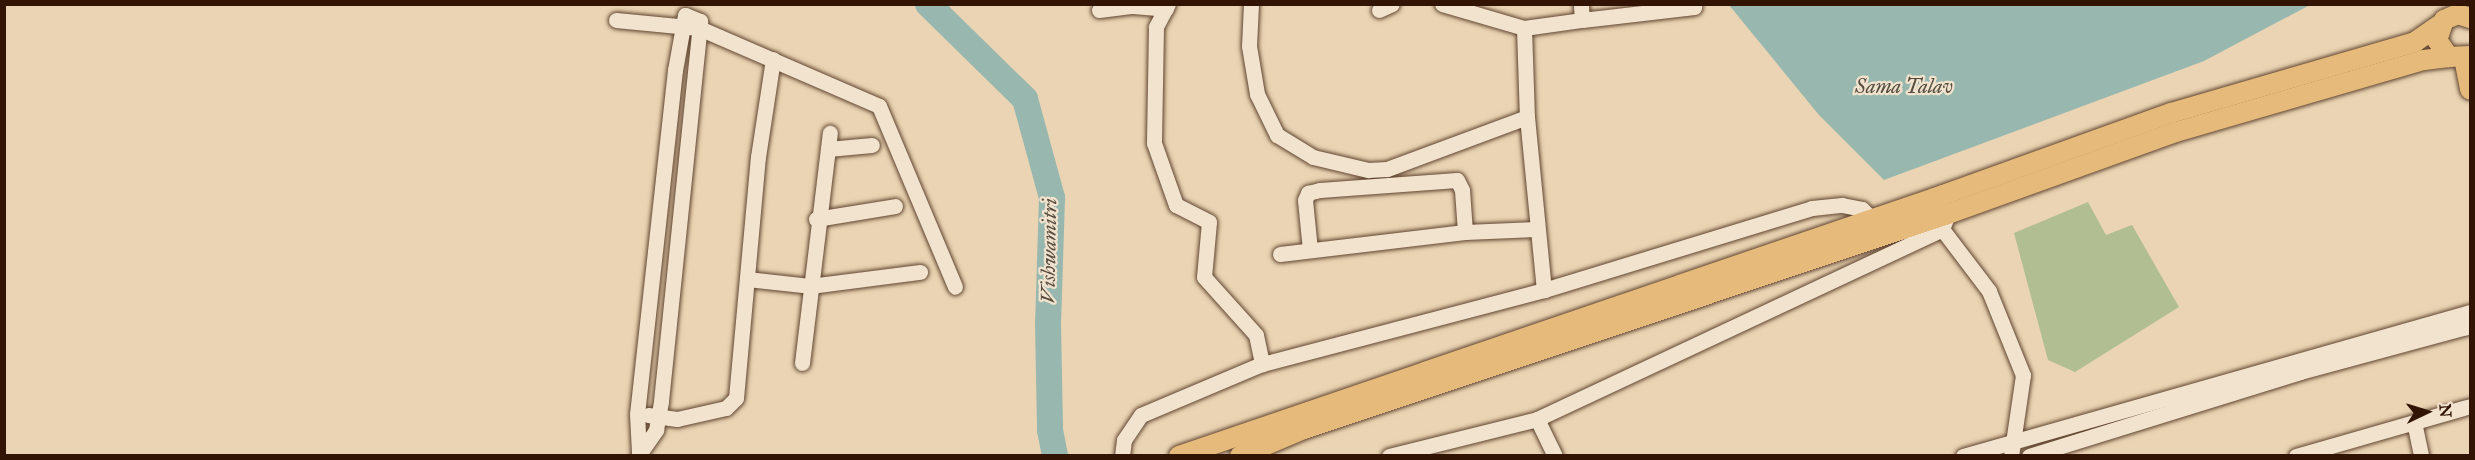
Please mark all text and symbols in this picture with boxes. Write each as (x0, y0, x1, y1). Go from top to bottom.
water label: Sama Talav (1855, 74, 1953, 98)
water label: Vishwamitri (1036, 198, 1062, 304)
north arrow (2397, 382, 2457, 442)
text: N (2436, 403, 2455, 418)

